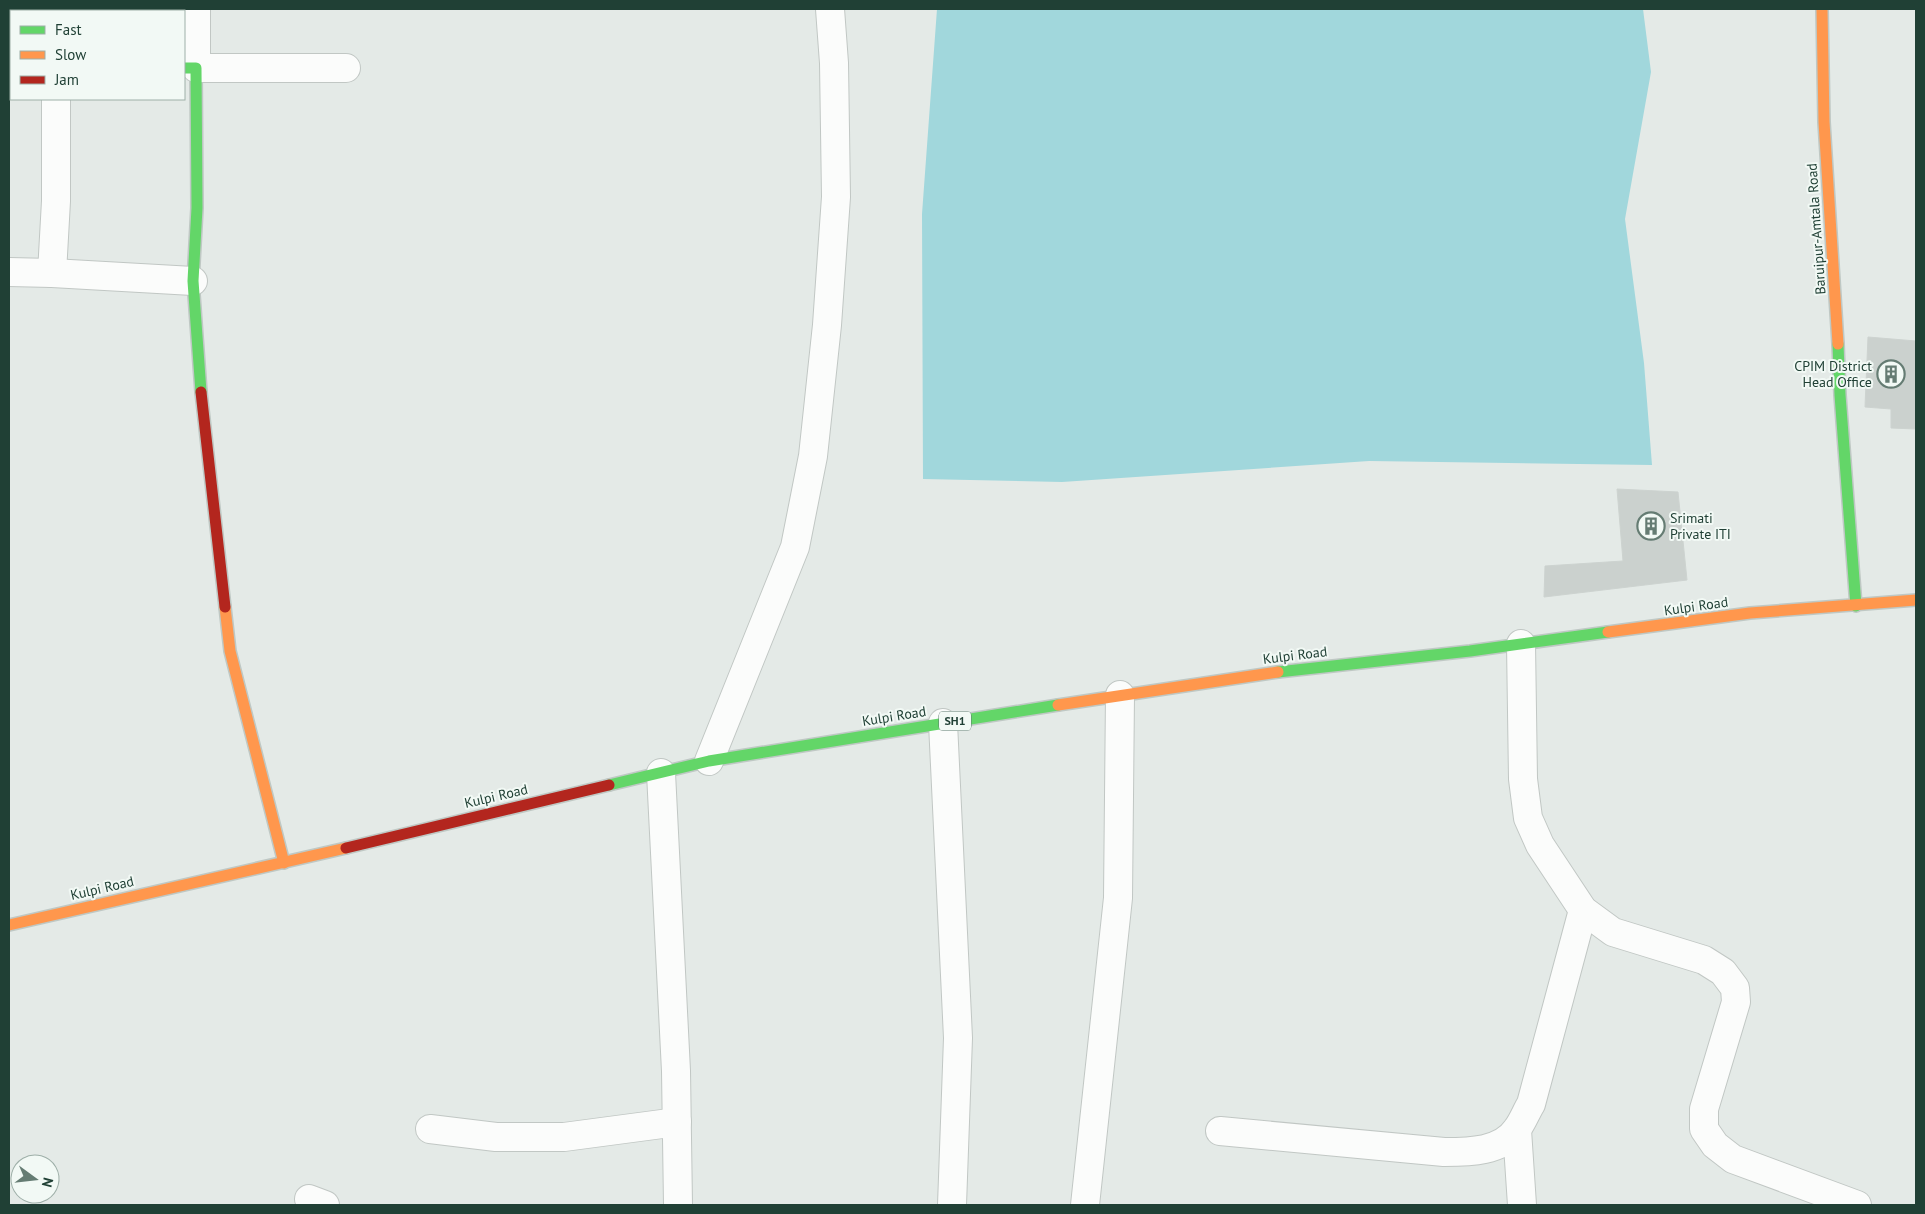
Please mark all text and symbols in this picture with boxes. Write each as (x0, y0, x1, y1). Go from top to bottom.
legend (10, 10, 185, 100)
text: Fast (55, 20, 82, 39)
text: Slow (55, 45, 86, 64)
text: Jam (54, 70, 79, 89)
street label: Baruipur-Amtala Road (1802, 163, 1830, 295)
place label: CPIM District Head Office (1794, 357, 1872, 391)
building icon: CPIM District Head Office (1876, 359, 1906, 389)
place label: Srimati Private ITI (1670, 509, 1731, 543)
building icon: Srimati Private ITI (1636, 511, 1666, 541)
street label: Kulpi Road (1663, 593, 1729, 619)
street label: Kulpi Road (1262, 642, 1328, 668)
street label: Kulpi Road (861, 702, 927, 730)
road number: SH1 (939, 711, 971, 730)
street label: Kulpi Road (463, 780, 529, 812)
street label: Kulpi Road (69, 872, 135, 904)
north arrow (10, 1154, 60, 1204)
text: N (38, 1176, 57, 1189)

